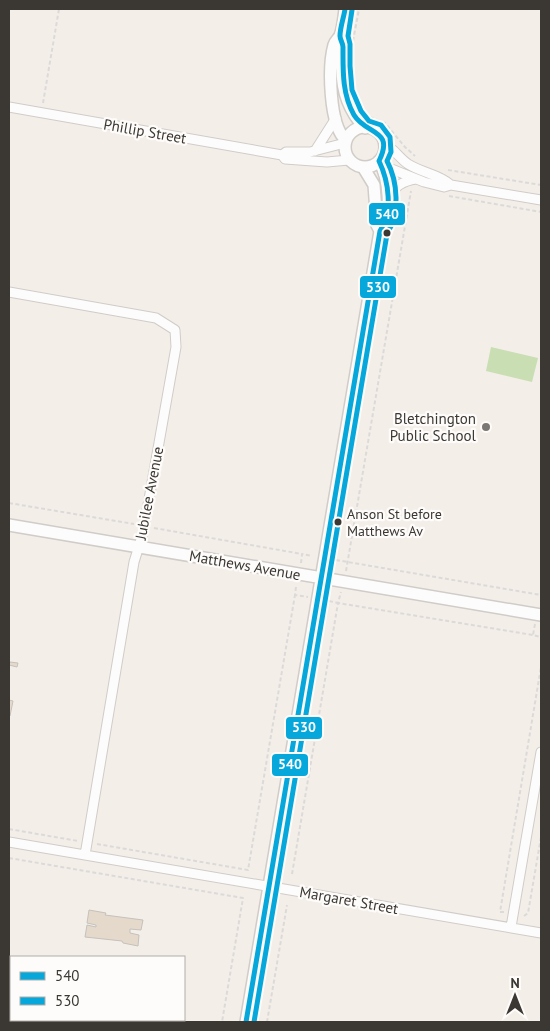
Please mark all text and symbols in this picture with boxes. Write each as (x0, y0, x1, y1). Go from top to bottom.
street label: Phillip Street (102, 114, 188, 148)
line badge: 540 (368, 202, 406, 226)
text: 540 (375, 205, 399, 223)
unlabelled marker (382, 228, 392, 238)
line badge: 530 (359, 275, 397, 299)
text: 530 (366, 278, 390, 296)
place label: Bletchington Public School (390, 409, 477, 445)
marker: Bletchington Public School (480, 421, 492, 433)
street label: Jubilee Avenue (130, 445, 167, 542)
place label: Anson St before Matthews Av (347, 505, 442, 540)
marker: Anson St before Matthews Av (333, 517, 343, 527)
street label: Matthews Avenue (188, 546, 302, 584)
line badge: 530 (285, 716, 323, 740)
text: 530 (292, 718, 316, 736)
line badge: 540 (271, 753, 309, 777)
text: 540 (278, 755, 302, 773)
street label: Margaret Street (298, 882, 400, 918)
legend (10, 956, 185, 1021)
text: 540 (55, 966, 80, 985)
north arrow (490, 971, 540, 1021)
text: N (510, 974, 520, 992)
text: 530 (55, 991, 80, 1010)

